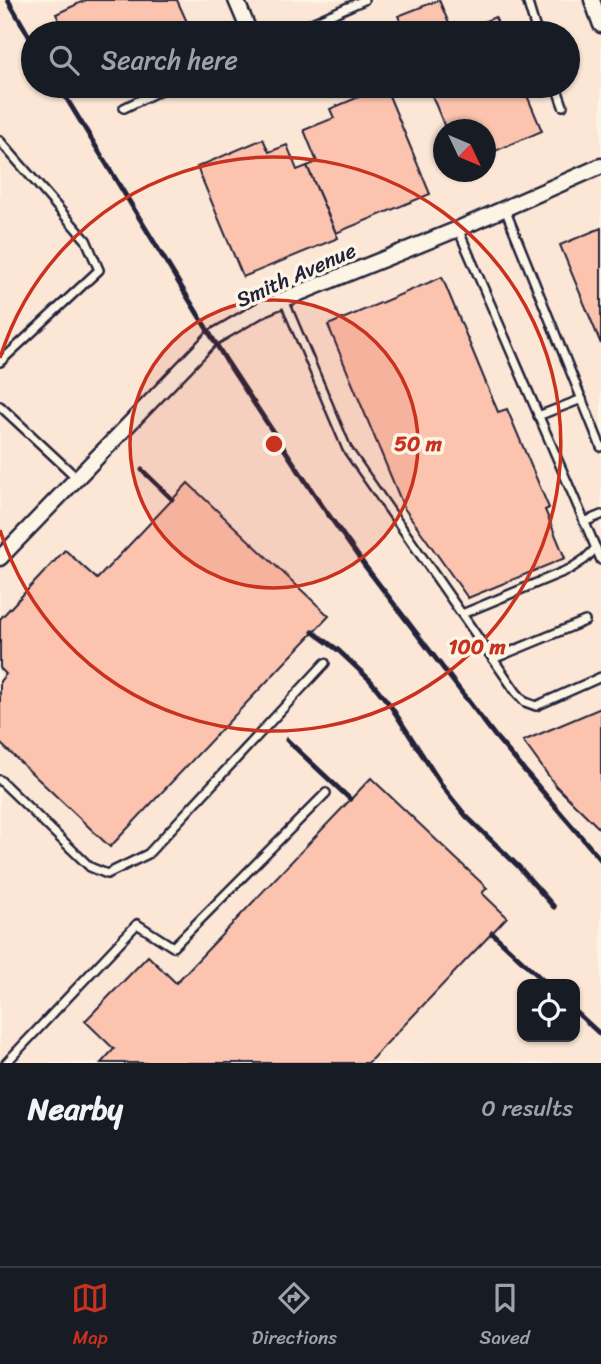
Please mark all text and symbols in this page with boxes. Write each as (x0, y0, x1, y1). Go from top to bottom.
search box (21, 21, 580, 98)
text: Search here (101, 37, 238, 83)
icon: search (45, 41, 83, 79)
north arrow (433, 119, 496, 182)
street label: Smith Avenue (230, 231, 363, 318)
text: 50 m (394, 425, 443, 463)
centre of rings (262, 432, 286, 456)
text: 100 m (448, 628, 506, 666)
map controls (517, 979, 580, 1042)
button: locate (517, 979, 580, 1042)
text: Nearby (28, 1082, 123, 1136)
text: 0 results (481, 1088, 573, 1129)
tab: Map (71, 1279, 109, 1354)
tab: Directions (252, 1279, 337, 1354)
tab: Saved (480, 1279, 530, 1354)

